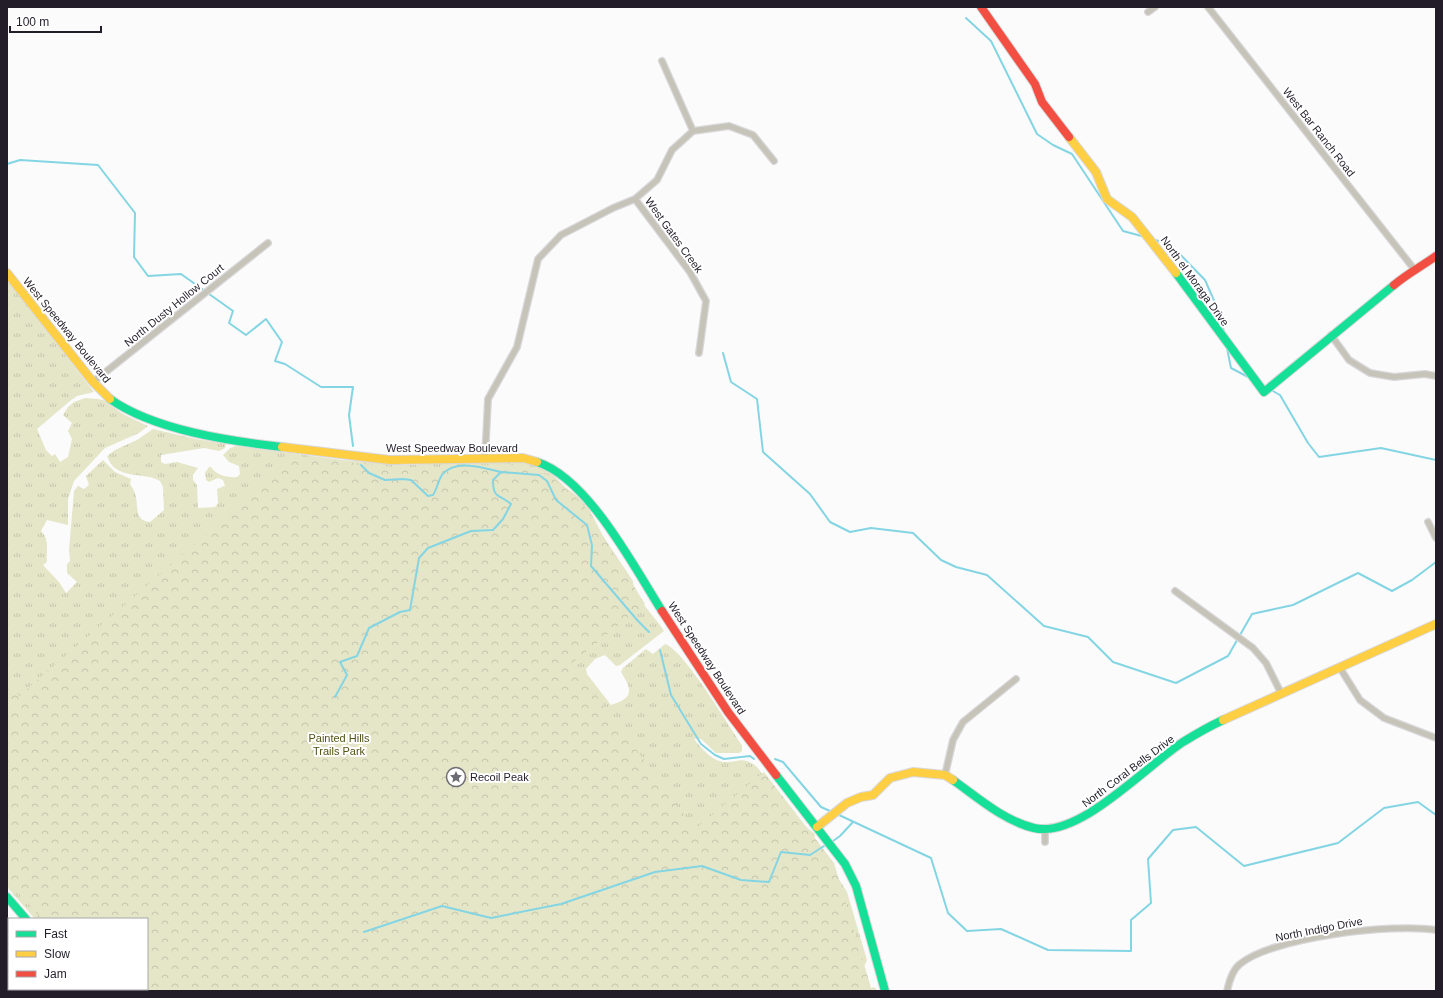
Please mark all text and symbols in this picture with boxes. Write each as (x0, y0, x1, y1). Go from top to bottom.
scale bar (10, 8, 101, 34)
text: 100 m (16, 15, 49, 29)
street label: West Bar Ranch Road (1281, 85, 1357, 179)
street label: West Gates Creek (643, 195, 705, 275)
street label: North el Moraga Drive (1159, 234, 1231, 328)
street label: North Dusty Hollow Court (122, 261, 226, 349)
street label: West Speedway Boulevard (21, 275, 113, 385)
street label: West Speedway Boulevard (386, 442, 518, 454)
street label: West Speedway Boulevard (666, 599, 748, 717)
park label: Painted Hills Trails Park (308, 732, 370, 757)
street label: North Coral Bells Drive (1080, 733, 1176, 809)
place icon: Recoil Peak (445, 766, 467, 788)
place label: Recoil Peak (470, 771, 529, 783)
street label: North Indigo Drive (1274, 915, 1364, 943)
legend (8, 918, 148, 990)
text: Fast (44, 927, 68, 941)
text: Slow (44, 947, 70, 961)
text: Jam (44, 967, 67, 981)

